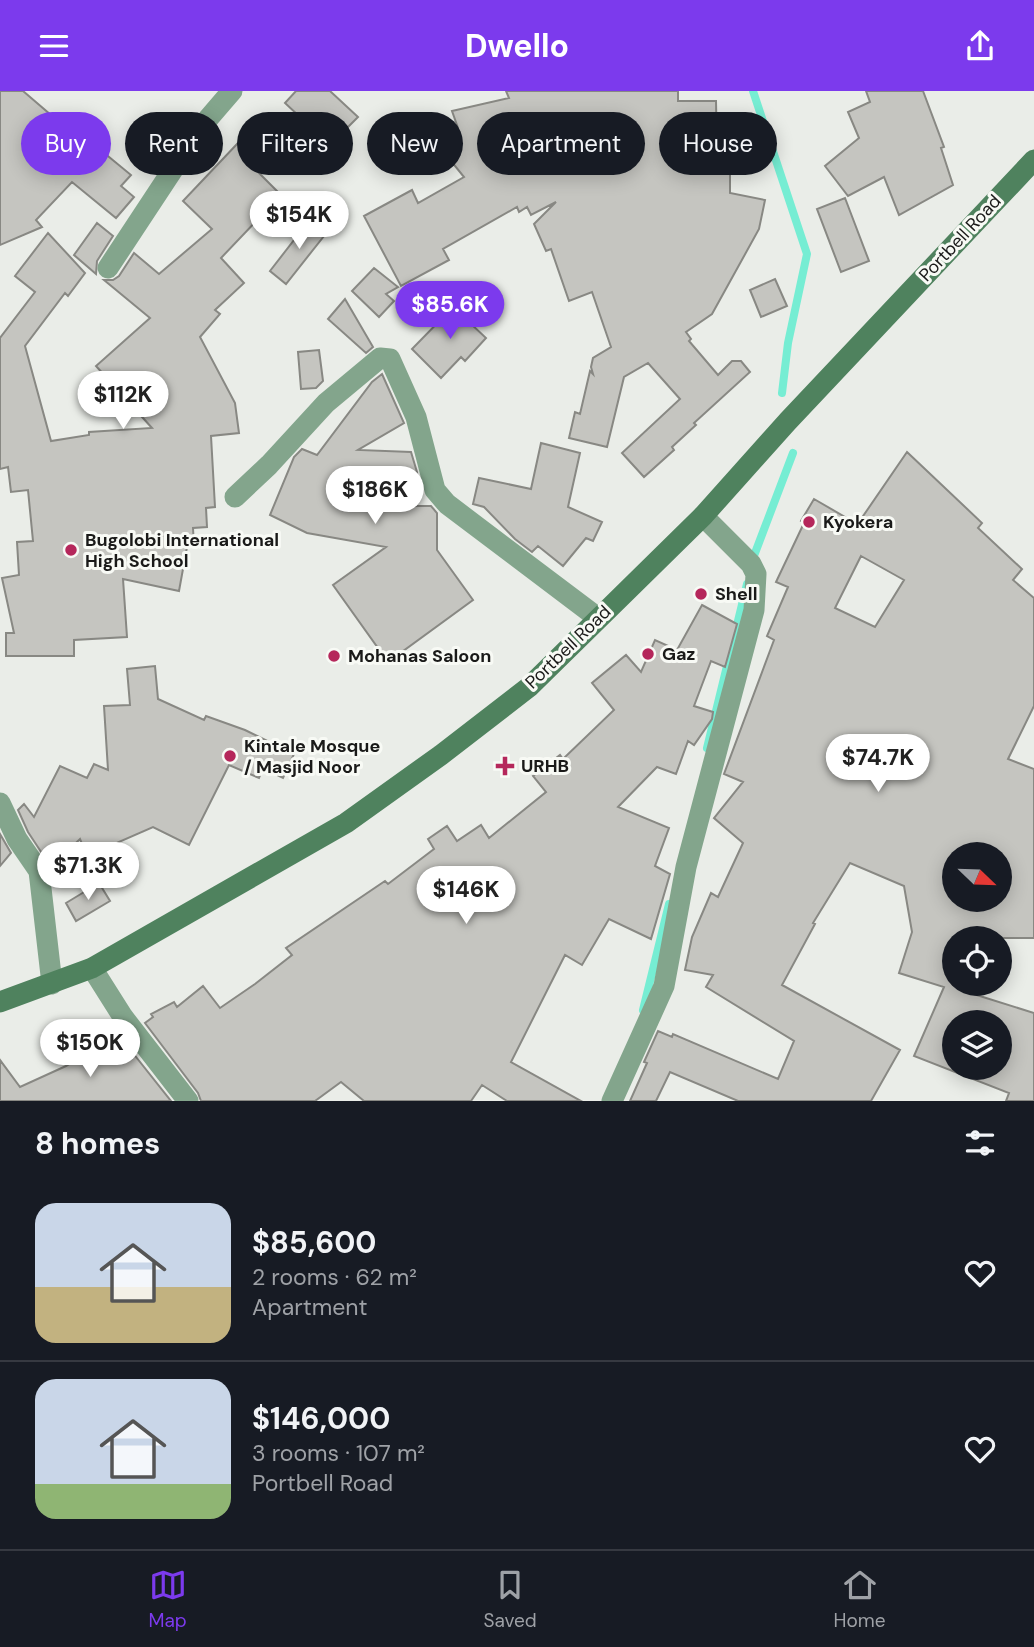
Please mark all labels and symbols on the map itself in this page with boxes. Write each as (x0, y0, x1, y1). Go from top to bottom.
street label: Portbell Road (914, 189, 1006, 287)
pin: $154K (250, 191, 348, 251)
pin: $85.6K (393, 281, 507, 341)
pin: $112K (74, 371, 172, 431)
pin: $186K (326, 467, 424, 526)
place label: Kyokera (823, 510, 893, 534)
marker: Kyokera (801, 514, 817, 530)
place label: Bugolobi International High School (85, 528, 279, 573)
marker: Bugolobi International High School (63, 542, 79, 558)
place label: Shell (715, 582, 757, 606)
marker: Shell (693, 586, 709, 602)
street label: Portbell Road (520, 600, 616, 694)
place label: Gaz (662, 642, 696, 666)
place label: Mohanas Saloon (348, 644, 491, 668)
marker: Gaz (640, 646, 656, 662)
marker: Mohanas Saloon (326, 648, 342, 664)
place label: Kintale Mosque / Masjid Noor (244, 734, 380, 779)
pin: $74.7K (821, 735, 935, 794)
marker: Kintale Mosque / Masjid Noor (222, 748, 238, 764)
place label: URHB (521, 754, 569, 778)
marker: URHB (495, 756, 515, 776)
north arrow (942, 842, 1012, 912)
pin: $71.3K (31, 843, 145, 902)
pin: $146K (417, 867, 515, 926)
pin: $150K (41, 1019, 139, 1079)

